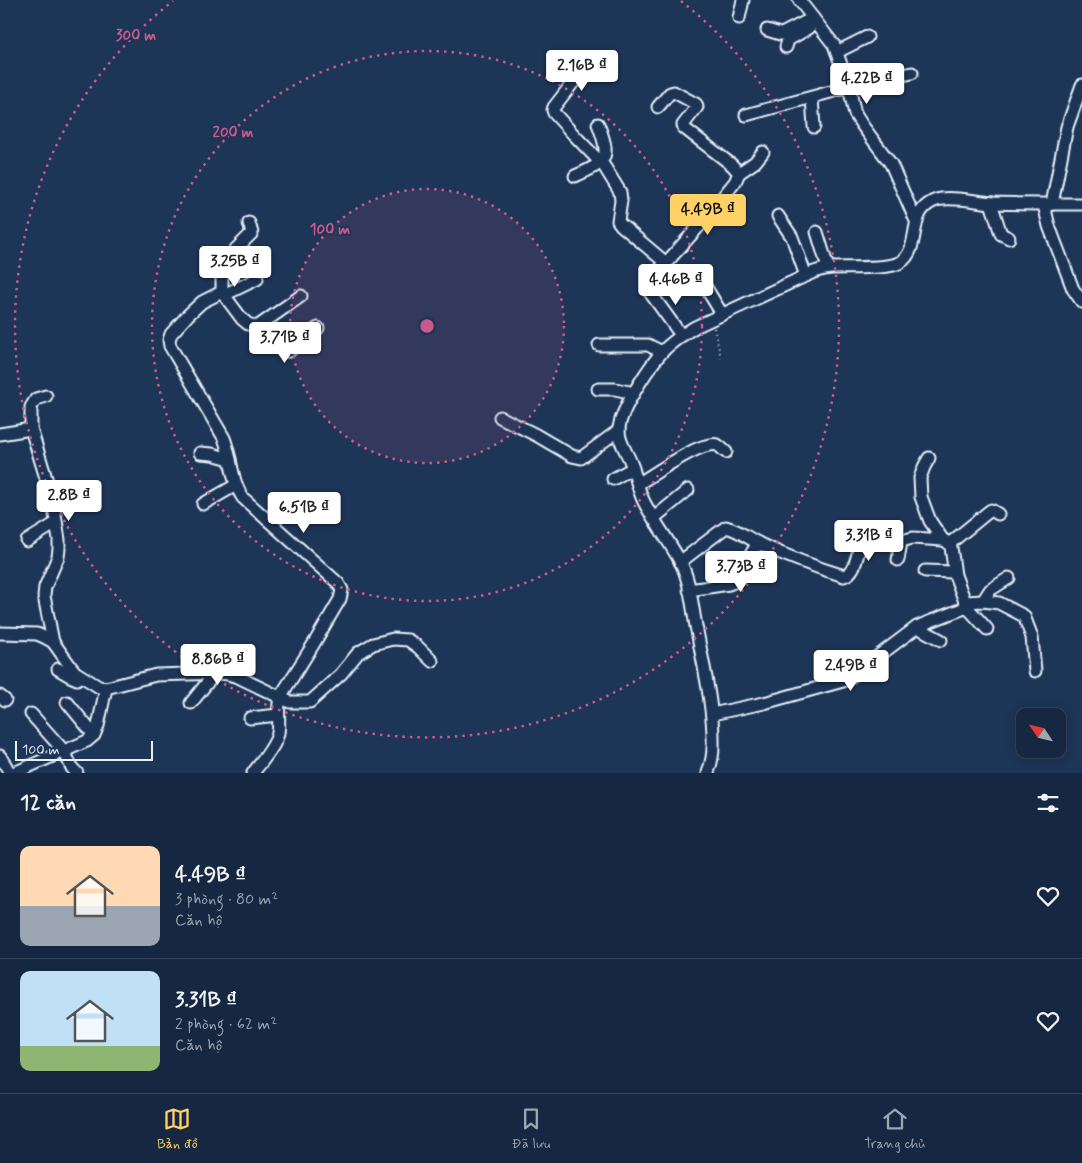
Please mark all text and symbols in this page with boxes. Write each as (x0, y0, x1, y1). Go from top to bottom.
text: 300 m (116, 26, 156, 46)
pin: 2.16B ₫ (536, 49, 628, 92)
text: 2.16B ₫ (557, 55, 607, 76)
pin: 4.22B ₫ (821, 62, 913, 105)
text: 4.22B ₫ (841, 68, 893, 89)
text: 200 m (213, 123, 254, 143)
pin: 4.49B ₫ (662, 194, 754, 236)
text: 4.49B ₫ (681, 199, 735, 220)
text: 100 m (310, 220, 350, 240)
pin: 3.25B ₫ (189, 246, 281, 288)
text: 3.25B ₫ (210, 251, 260, 272)
pin: 4.46B ₫ (630, 264, 722, 306)
text: 4.46B ₫ (649, 269, 703, 290)
centre of rings (418, 317, 436, 335)
pin: 3.71B ₫ (239, 322, 331, 364)
text: 3.71B ₫ (260, 327, 310, 348)
pin: 2.8B ₫ (28, 480, 110, 522)
text: 2.8B ₫ (48, 485, 90, 506)
pin: 6.51B ₫ (258, 492, 350, 534)
text: 6.51B ₫ (279, 497, 329, 518)
pin: 3.31B ₫ (823, 520, 915, 562)
text: 3.31B ₫ (845, 525, 893, 546)
pin: 3.73B ₫ (695, 550, 787, 593)
text: 3.73B ₫ (716, 556, 766, 577)
pin: 8.86B ₫ (172, 644, 264, 686)
text: 8.86B ₫ (192, 649, 244, 670)
pin: 2.49B ₫ (805, 650, 897, 692)
text: 2.49B ₫ (825, 655, 877, 676)
north arrow (1016, 708, 1066, 758)
map controls (1016, 708, 1066, 758)
scale bar (15, 738, 152, 761)
text: 100 m (22, 741, 60, 759)
text: 12 căn (20, 789, 76, 817)
icon: filters (1034, 789, 1062, 817)
text: 4.49B ₫ (175, 861, 246, 889)
icon: home (60, 866, 120, 926)
icon: heart (1034, 882, 1062, 910)
text: 3 phòng · 80 m² (175, 889, 278, 910)
text: Căn hộ (175, 910, 223, 931)
text: 3.31B ₫ (175, 986, 237, 1014)
icon: home (60, 991, 120, 1051)
icon: heart (1034, 1007, 1062, 1035)
text: 2 phòng · 62 m² (175, 1014, 277, 1035)
text: Căn hộ (175, 1035, 223, 1056)
tab: Bản đồ (157, 1105, 198, 1153)
tab: Đã lưu (512, 1105, 550, 1153)
tab: Trang chủ (864, 1105, 925, 1153)

